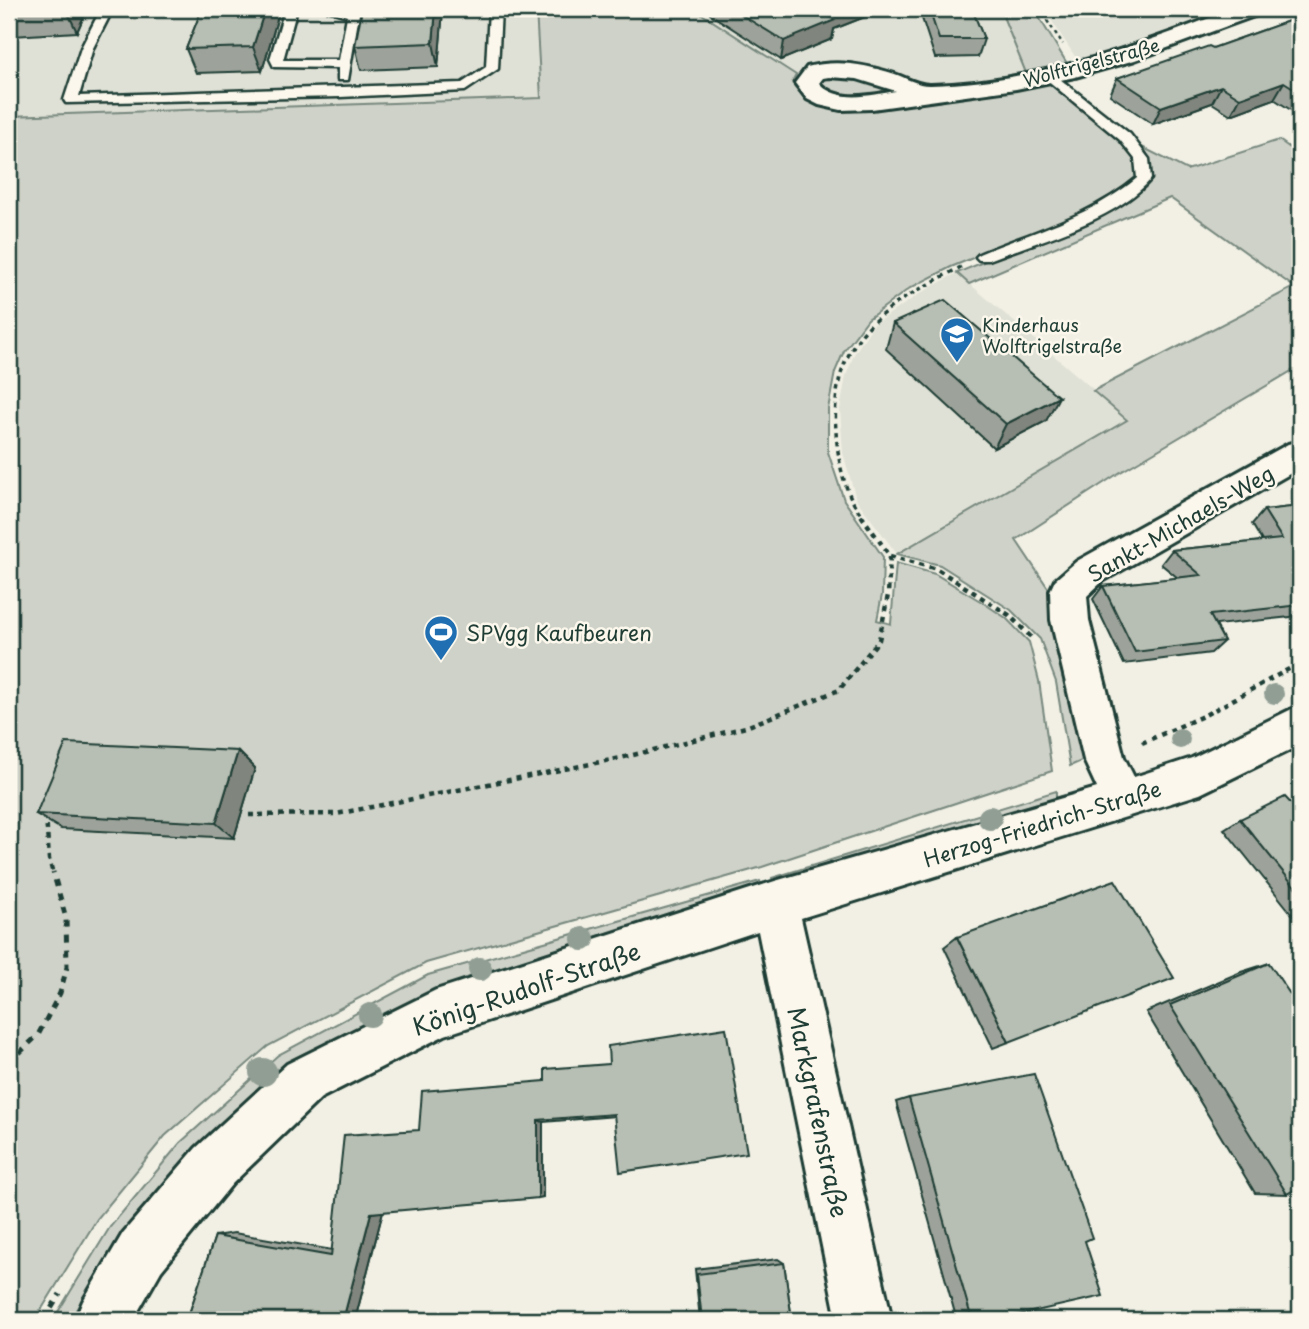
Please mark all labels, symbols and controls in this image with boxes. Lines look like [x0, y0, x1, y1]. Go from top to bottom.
street label: Wolftrigelstraße [1020, 31, 1162, 93]
place label: Kinderhaus Wolftrigelstraße [982, 311, 1122, 359]
school or university icon: Kinderhaus Wolftrigelstraße [938, 315, 976, 364]
street label: Sankt-Michaels-Weg [1081, 457, 1279, 589]
sports icon: SPVgg Kaufbeuren [422, 613, 460, 662]
place label: SPVgg Kaufbeuren [466, 616, 652, 648]
street label: Herzog-Friedrich-Straße [919, 772, 1165, 874]
street label: König-Rudolf-Straße [407, 932, 645, 1044]
street label: Markgrafenstraße [779, 1003, 859, 1221]

